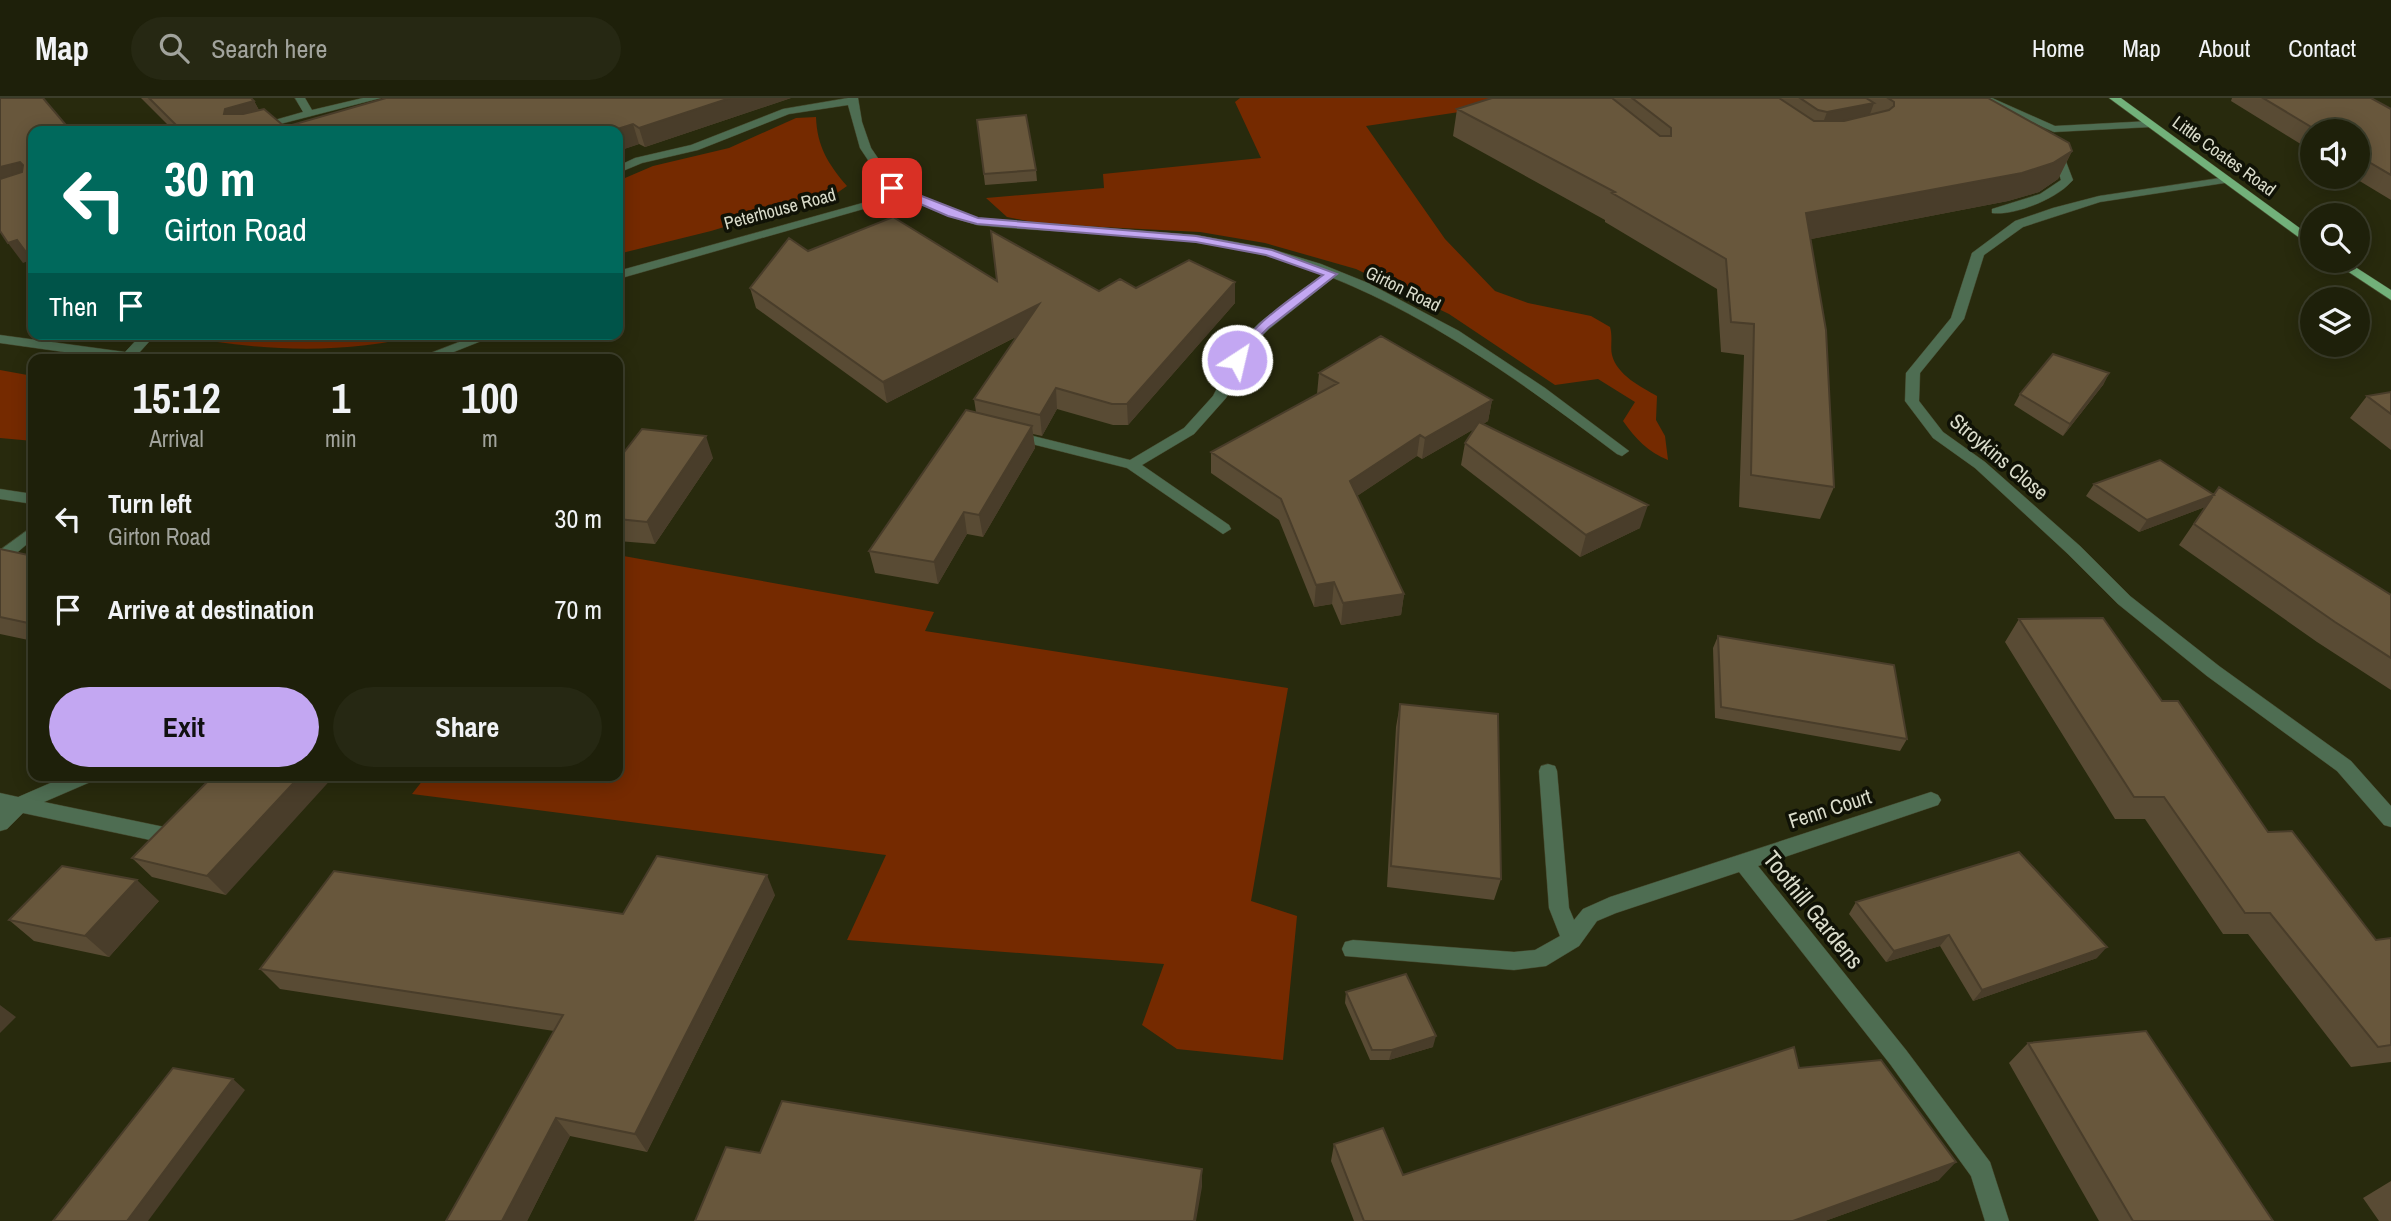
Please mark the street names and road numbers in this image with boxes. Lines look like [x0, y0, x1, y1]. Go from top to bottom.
street label: Little Coates Road [2167, 110, 2281, 202]
street label: Peterhouse Road [721, 182, 839, 235]
street label: Girton Road [1362, 260, 1445, 317]
street label: Stroykins Close [1944, 407, 2055, 506]
street label: Fenn Court [1785, 781, 1875, 835]
street label: Toothill Gardens [1756, 844, 1871, 975]

